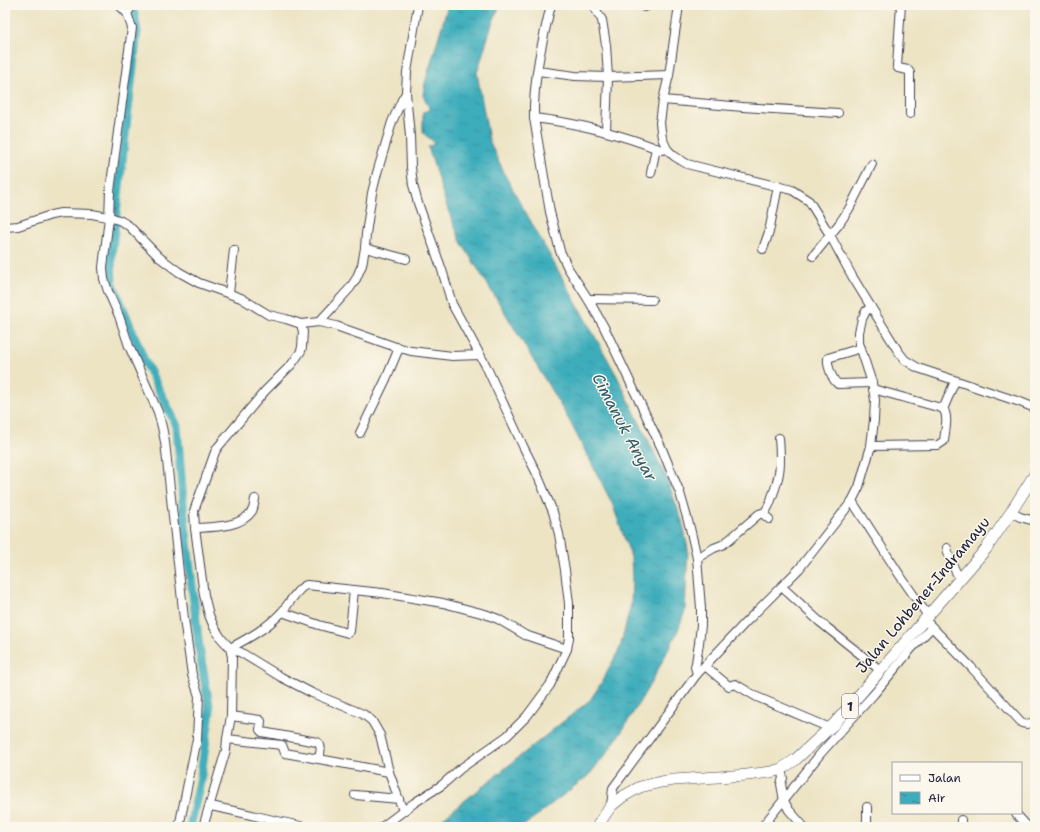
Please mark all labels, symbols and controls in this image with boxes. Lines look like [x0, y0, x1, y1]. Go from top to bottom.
water label: Cimanuk Anyar [587, 370, 662, 485]
street label: Jalan Lohbener-Indramayu [852, 513, 994, 677]
road number: 1 [842, 694, 858, 718]
legend [892, 762, 1022, 814]
text: Jalan [928, 770, 961, 786]
text: Air [928, 790, 946, 806]

